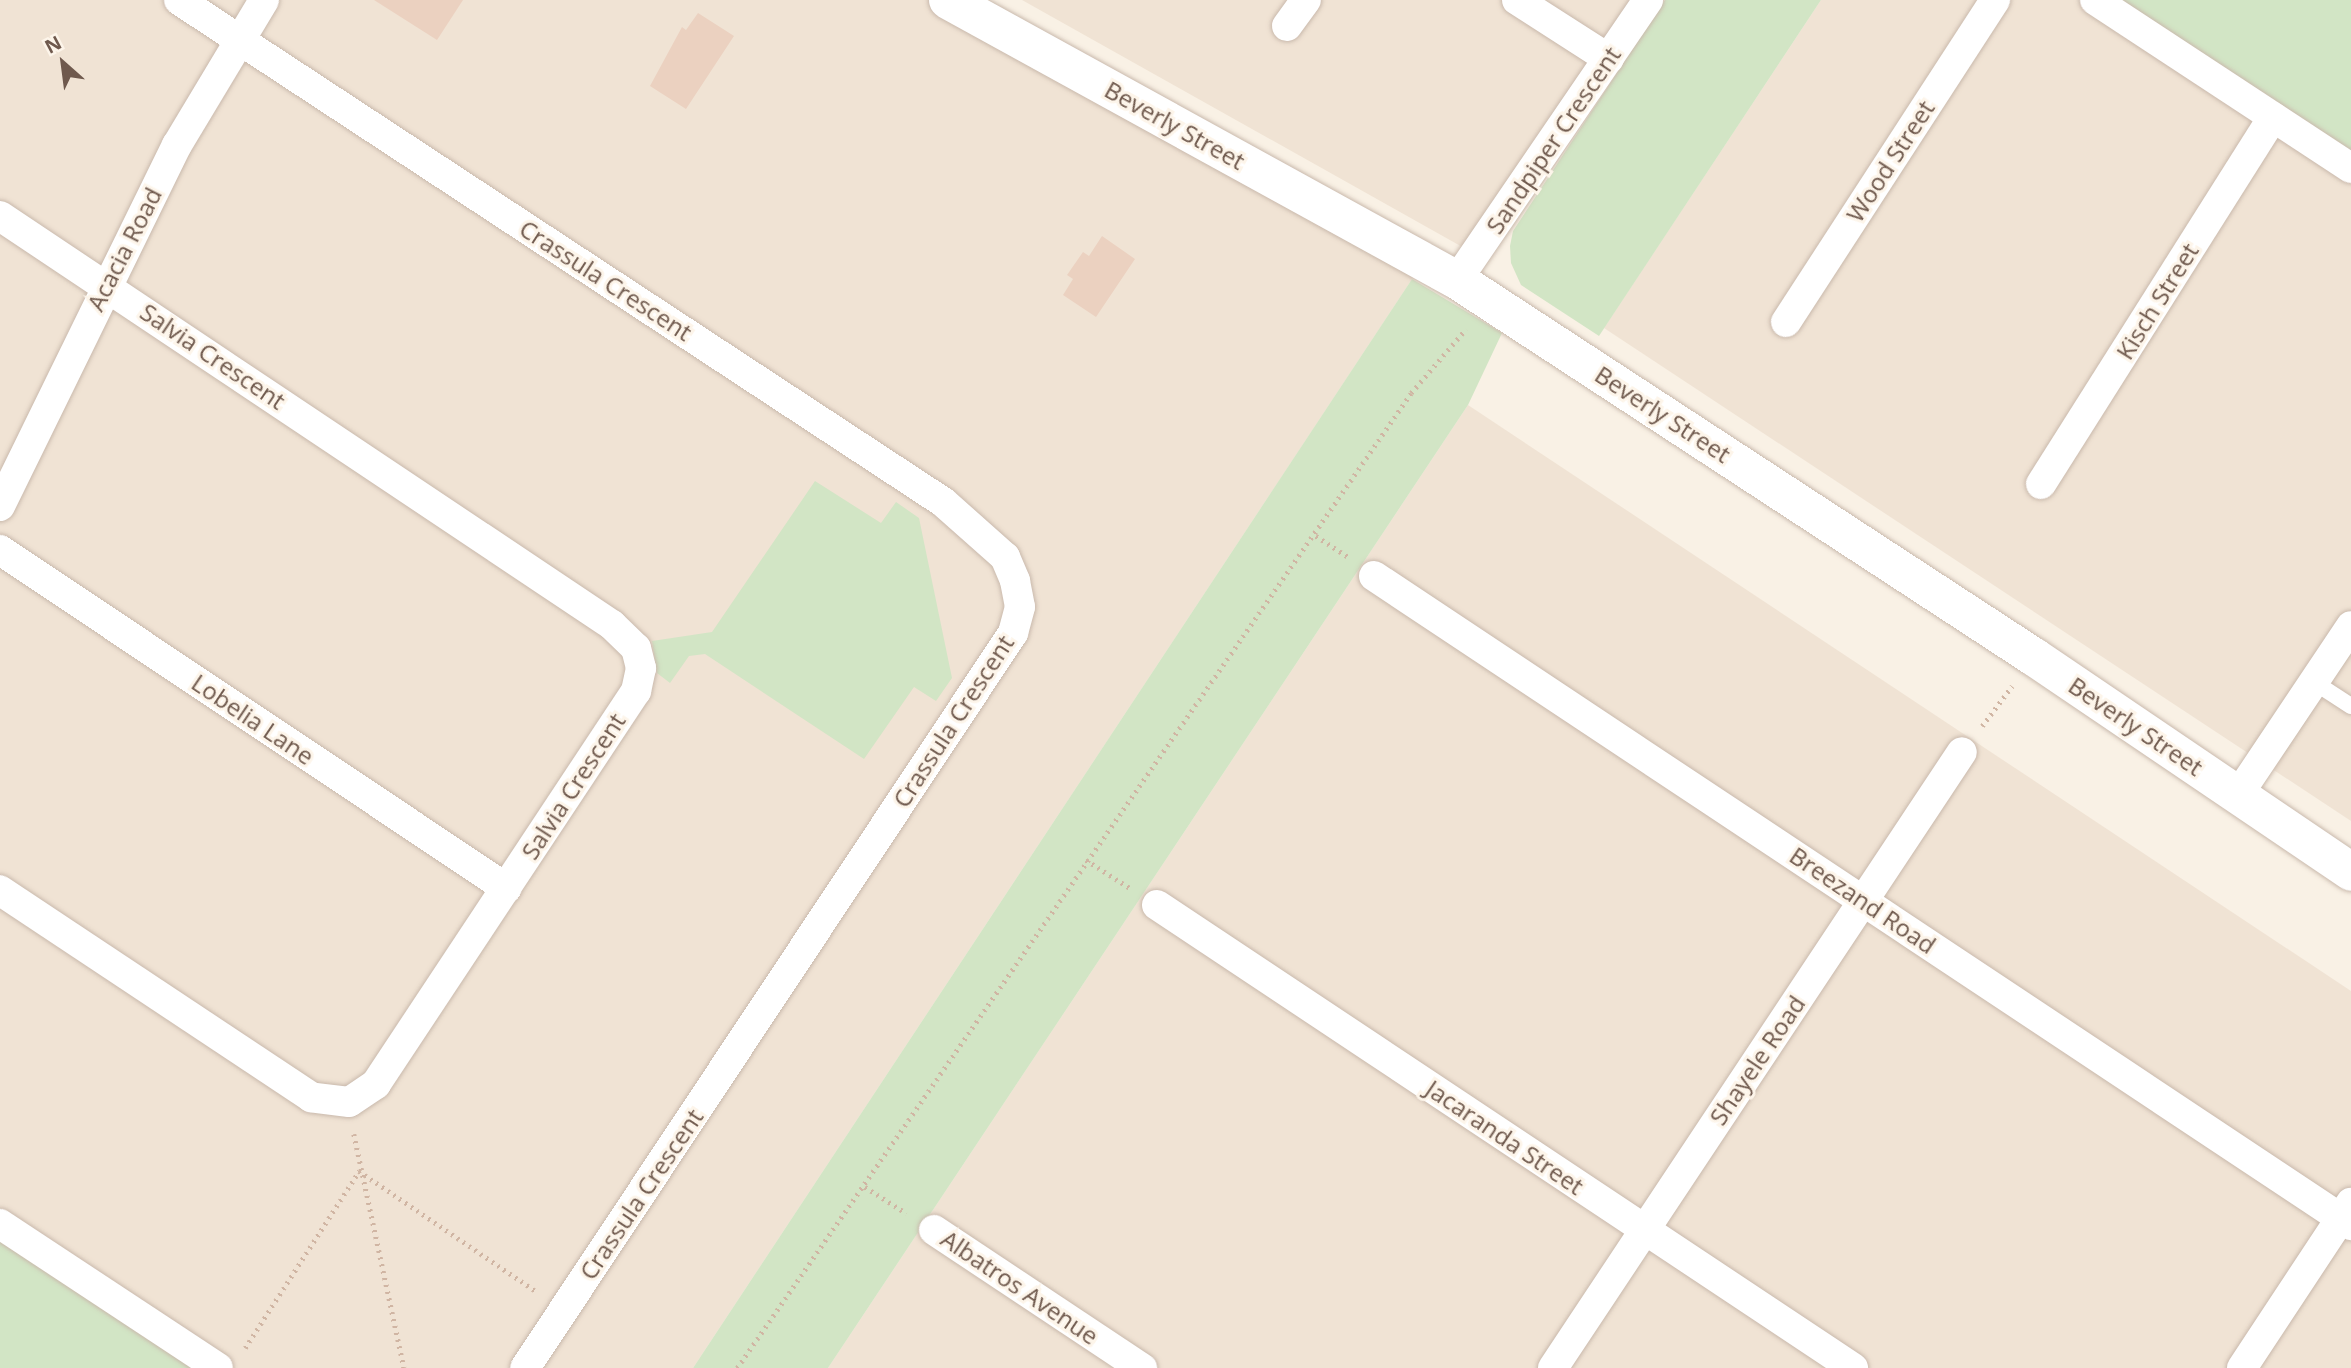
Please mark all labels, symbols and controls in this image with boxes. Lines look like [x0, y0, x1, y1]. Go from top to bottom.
north arrow [28, 28, 98, 98]
text: N [40, 29, 66, 60]
street label: Sandpiper Crescent [1480, 41, 1626, 239]
street label: Beverly Street [1100, 75, 1250, 175]
street label: Wood Street [1840, 95, 1940, 227]
street label: Acacia Road [81, 183, 167, 315]
street label: Crassula Crescent [514, 214, 698, 346]
street label: Kisch Street [2110, 238, 2204, 364]
street label: Salvia Crescent [135, 297, 291, 415]
street label: Beverly Street [1590, 360, 1736, 468]
street label: Crassula Crescent [887, 629, 1019, 813]
street label: Lobelia Lane [187, 668, 319, 770]
street label: Beverly Street [2063, 671, 2209, 781]
street label: Salvia Crescent [515, 708, 631, 864]
street label: Breezand Road [1785, 841, 1941, 959]
street label: Shayele Road [1703, 990, 1811, 1130]
street label: Jacaranda Street [1421, 1074, 1589, 1200]
street label: Crassula Crescent [573, 1103, 709, 1285]
street label: Albatros Avenue [936, 1224, 1104, 1350]

